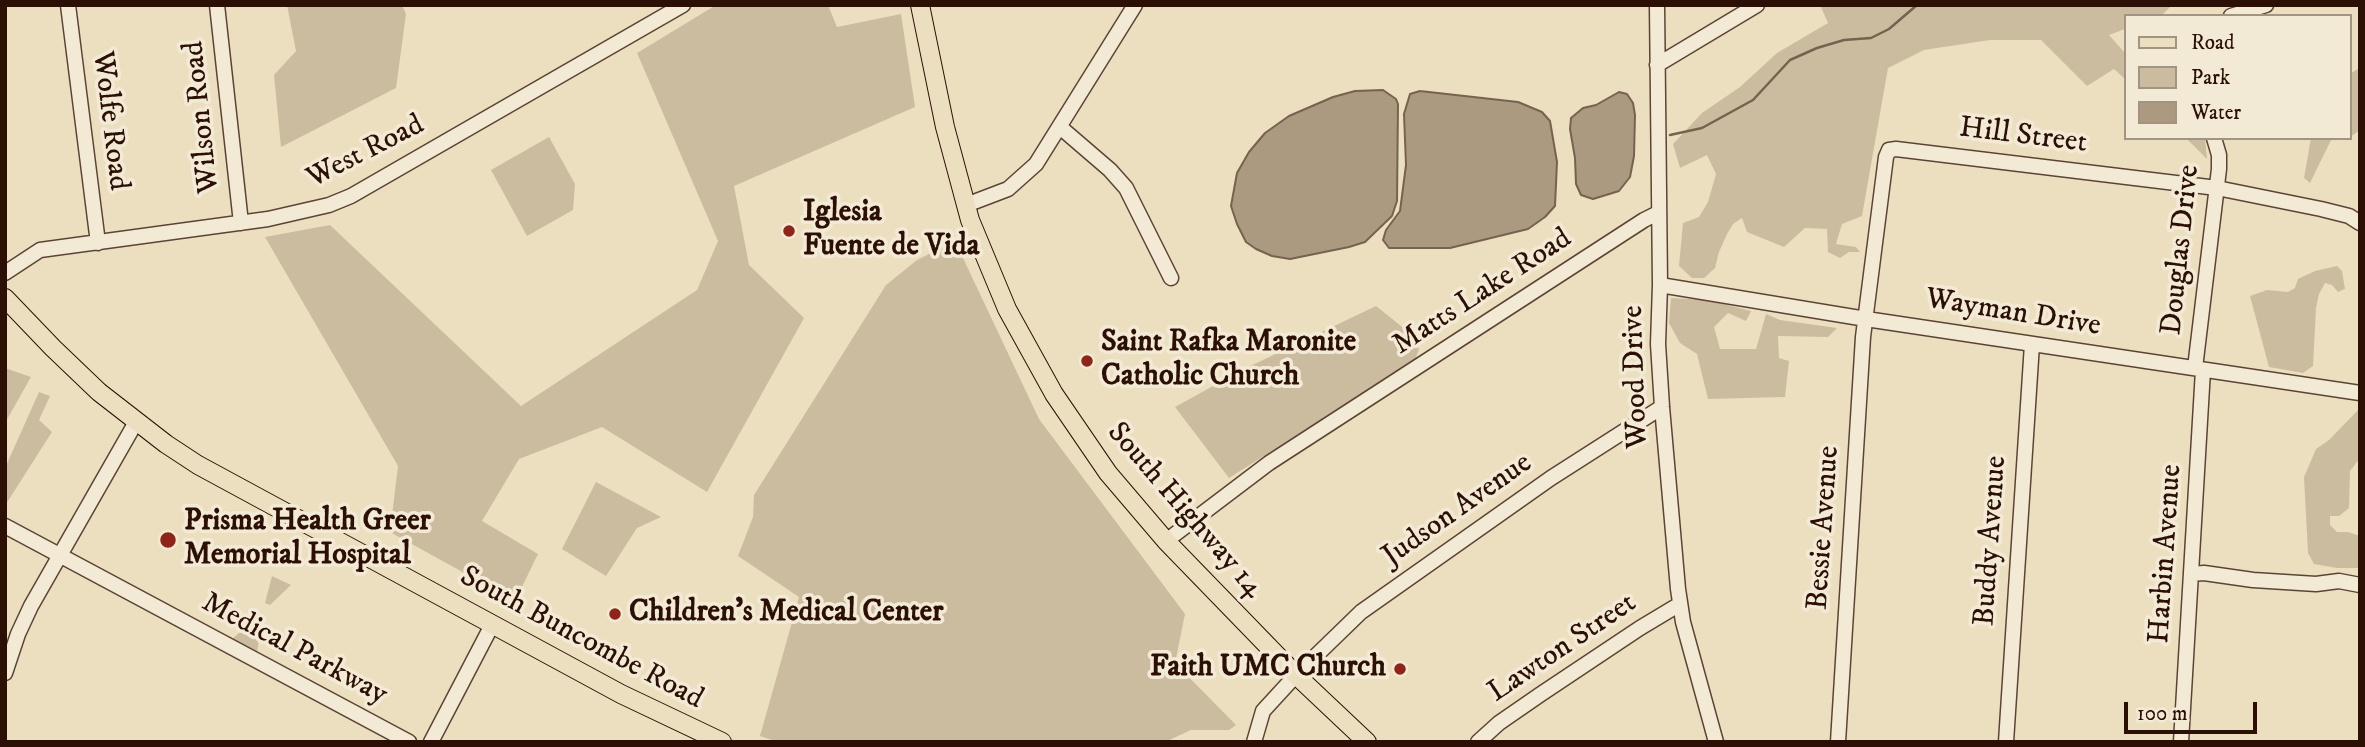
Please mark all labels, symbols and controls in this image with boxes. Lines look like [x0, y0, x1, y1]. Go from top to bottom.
legend [2124, 14, 2351, 140]
text: Road [2191, 30, 2235, 56]
street label: Wilson Road [177, 39, 229, 195]
street label: Wolfe Road [83, 49, 135, 193]
text: Park [2191, 65, 2230, 91]
text: Water [2191, 100, 2241, 126]
street label: West Road [301, 108, 431, 198]
street label: Hill Street [1957, 111, 2089, 163]
street label: Douglas Drive [2155, 163, 2209, 337]
place label: Iglesia Fuente de Vida [803, 196, 979, 266]
street label: Matts Lake Road [1387, 222, 1579, 364]
marker: Iglesia Fuente de Vida [781, 223, 797, 239]
street label: Wayman Drive [1923, 282, 2103, 346]
street label: Wood Drive [1617, 305, 1657, 449]
place label: Saint Rafka Maronite Catholic Church [1101, 326, 1356, 396]
marker: Saint Rafka Maronite Catholic Church [1079, 353, 1095, 369]
street label: South Highway 14 [1098, 416, 1270, 606]
street label: Bessie Avenue [1801, 445, 1849, 611]
street label: Judson Avenue [1376, 446, 1540, 576]
street label: Buddy Avenue [1968, 455, 2016, 627]
street label: Harbin Avenue [2143, 463, 2191, 645]
place label: Prisma Health Greer Memorial Hospital [184, 505, 431, 576]
marker: Prisma Health Greer Memorial Hospital [158, 530, 178, 550]
street label: South Buncombe Road [453, 560, 709, 718]
street label: Medical Parkway [195, 586, 393, 714]
street label: Lawton Street [1482, 586, 1644, 712]
place label: Children's Medical Center [629, 596, 943, 632]
marker: Children's Medical Center [607, 606, 623, 622]
place label: Faith UMC Church [1150, 651, 1386, 687]
marker: Faith UMC Church [1392, 661, 1408, 677]
scale bar [2127, 688, 2260, 732]
text: 100 m [2137, 701, 2188, 727]

